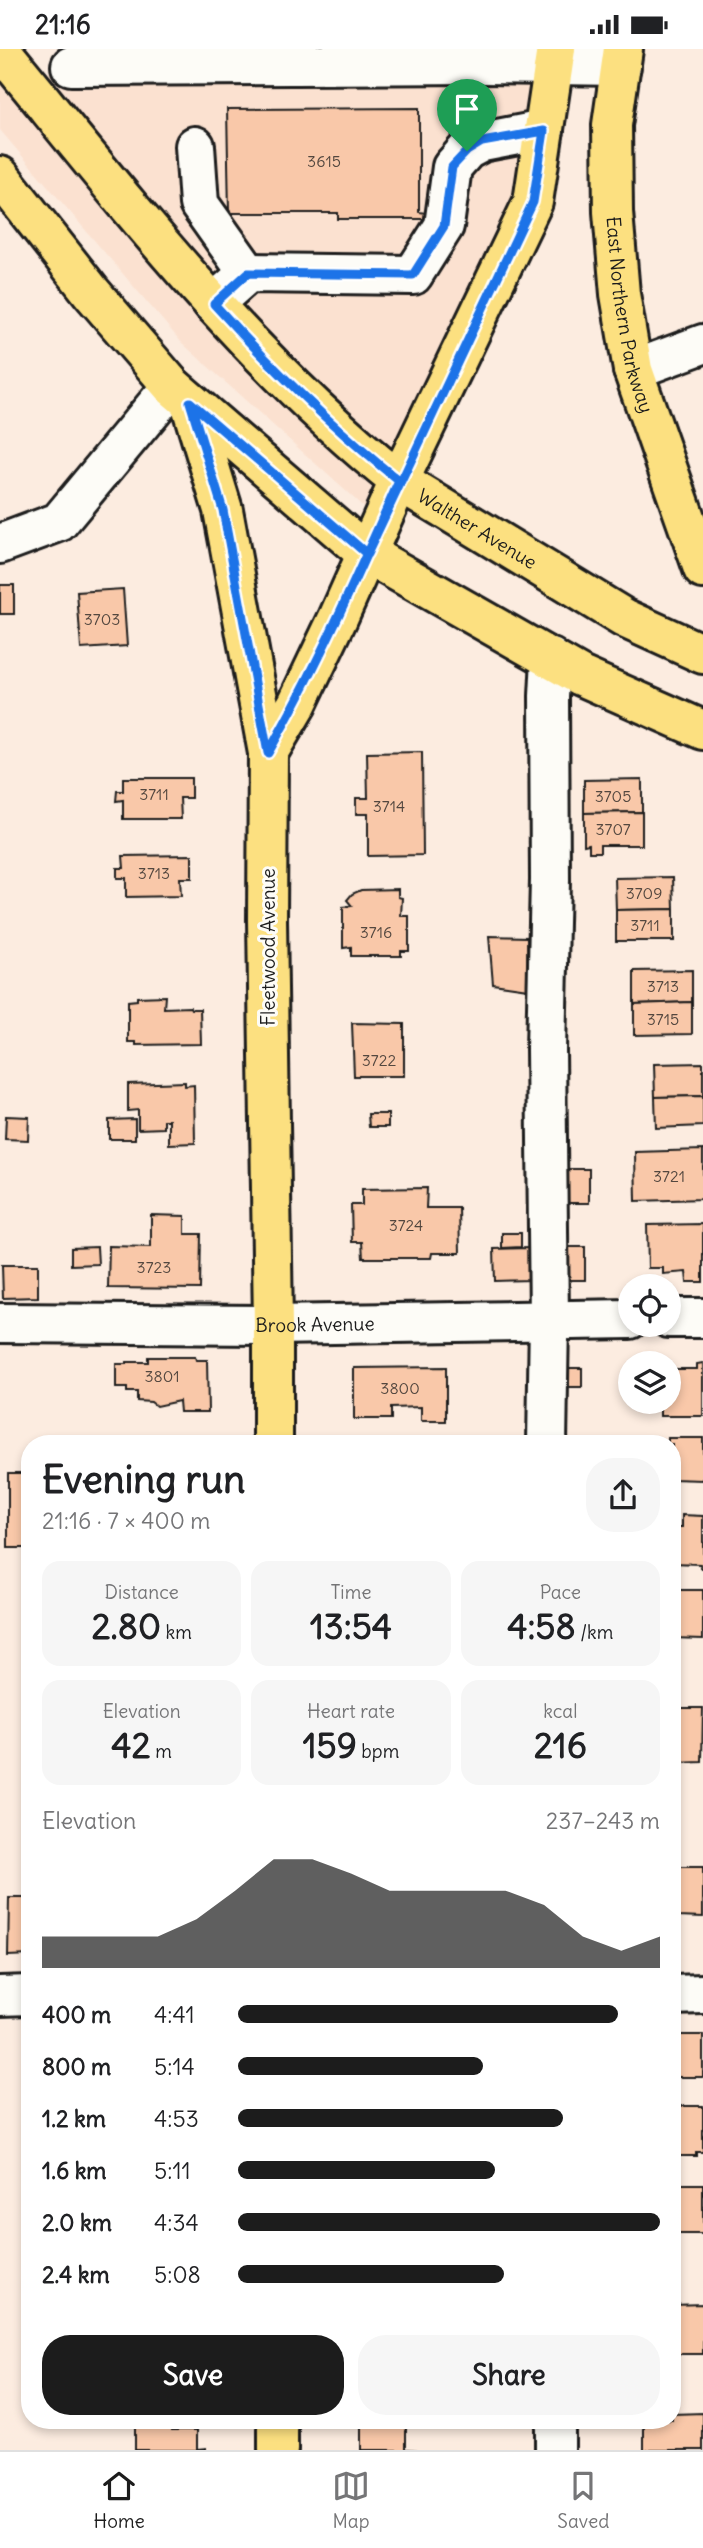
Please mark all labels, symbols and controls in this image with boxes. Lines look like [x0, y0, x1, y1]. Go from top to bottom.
text: 21:16 [35, 8, 91, 41]
pin [437, 79, 497, 151]
icon: arrive [448, 90, 486, 128]
house number: 3615 [307, 151, 341, 171]
street label: East Northern Parkway [601, 215, 659, 416]
street label: Walther Avenue [413, 483, 541, 574]
house number: 3703 [84, 609, 120, 629]
house number: 3711 [139, 784, 169, 804]
house number: 3705 [595, 786, 631, 806]
house number: 3714 [373, 796, 405, 816]
house number: 3707 [595, 819, 631, 839]
house number: 3713 [138, 863, 170, 883]
street label: Fleetwood Avenue [256, 868, 280, 1026]
house number: 3709 [626, 883, 662, 903]
house number: 3711 [630, 915, 660, 935]
house number: 3716 [360, 922, 392, 942]
house number: 3713 [647, 976, 679, 996]
house number: 3715 [647, 1009, 679, 1029]
house number: 3722 [362, 1050, 396, 1070]
house number: 3721 [653, 1166, 685, 1186]
house number: 3724 [389, 1215, 423, 1235]
house number: 3723 [137, 1257, 171, 1277]
map controls [618, 1274, 681, 1414]
button: locate [618, 1274, 681, 1337]
street label: Brook Avenue [255, 1311, 375, 1337]
button: layers [618, 1351, 681, 1414]
house number: 3801 [144, 1366, 180, 1386]
house number: 3800 [380, 1378, 420, 1398]
text: Evening run [42, 1456, 245, 1503]
button: share [586, 1458, 660, 1532]
text: 21:16 · 7 × 400 m [42, 1506, 210, 1535]
text: Distance [105, 1580, 179, 1604]
text: Time [330, 1580, 372, 1604]
text: Pace [540, 1580, 581, 1604]
text: 2.80 [91, 1604, 161, 1648]
text: 13:54 [310, 1604, 392, 1648]
text: 4:58 [507, 1604, 576, 1648]
text: km [161, 1620, 192, 1644]
text: /km [576, 1620, 613, 1644]
text: Elevation [103, 1699, 181, 1723]
text: Heart rate [307, 1699, 395, 1723]
text: kcal [543, 1699, 577, 1723]
text: 42 [111, 1723, 151, 1767]
text: 159 [303, 1723, 357, 1767]
text: 216 [534, 1723, 587, 1767]
text: m [151, 1739, 172, 1763]
text: bpm [357, 1739, 399, 1763]
text: Elevation [42, 1806, 136, 1835]
text: 237–243 m [546, 1806, 660, 1835]
text: 400 m [42, 2000, 111, 2029]
text: 4:41 [154, 2000, 195, 2029]
text: 800 m [42, 2052, 111, 2081]
text: 5:14 [154, 2052, 195, 2081]
text: 1.2 km [42, 2104, 106, 2133]
text: 4:53 [154, 2104, 199, 2133]
text: 1.6 km [42, 2156, 107, 2185]
text: 5:11 [154, 2156, 191, 2185]
text: 2.0 km [42, 2208, 112, 2237]
text: 4:34 [154, 2208, 199, 2237]
text: 2.4 km [42, 2260, 110, 2289]
text: 5:08 [154, 2260, 201, 2289]
button: Save [42, 2335, 344, 2415]
button: Share [358, 2335, 660, 2415]
tab: Home [94, 2467, 145, 2533]
tab: Map [332, 2467, 370, 2533]
tab: Saved [557, 2467, 609, 2533]

